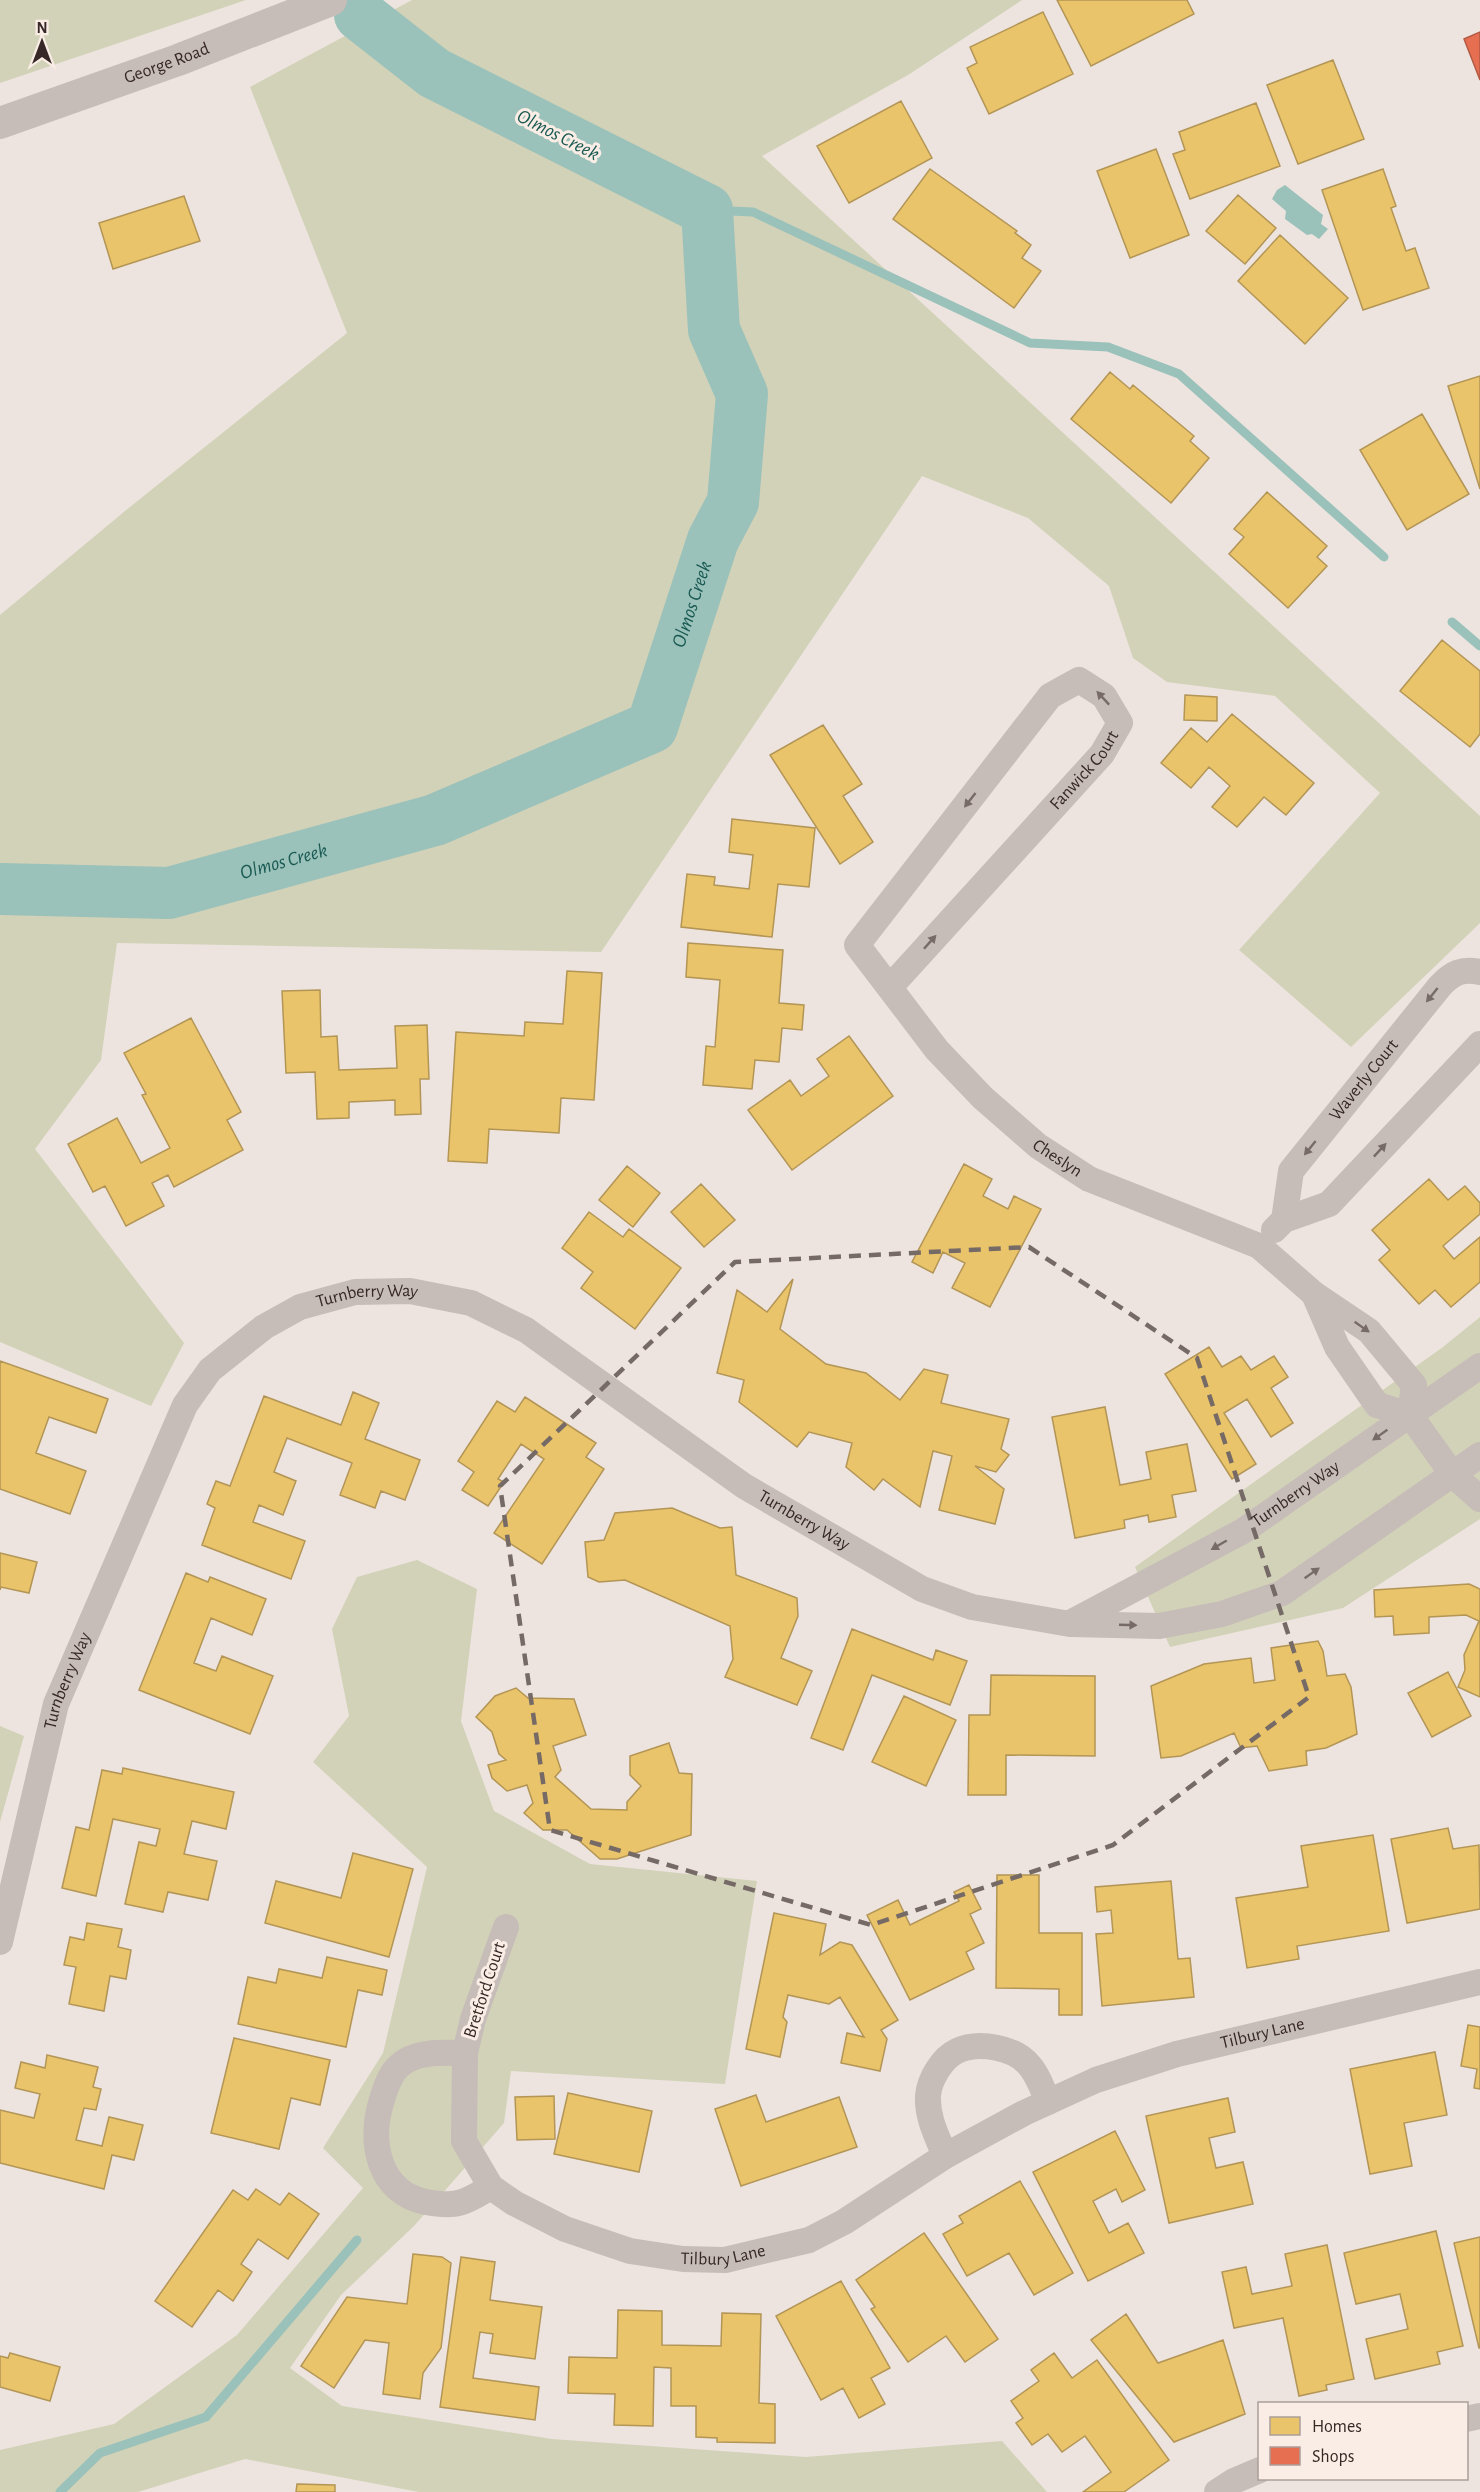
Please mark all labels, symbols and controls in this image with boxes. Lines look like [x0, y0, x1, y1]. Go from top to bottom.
north arrow [12, 12, 72, 72]
text: N [36, 20, 48, 36]
street label: George Road [122, 40, 212, 87]
water label: Olmos Creek [514, 106, 602, 164]
water label: Olmos Creek [669, 559, 715, 650]
one-way arrow [1096, 691, 1110, 706]
street label: Fanwick Court [1047, 728, 1123, 814]
one-way arrow [964, 792, 976, 807]
water label: Olmos Creek [238, 840, 330, 883]
one-way arrow [923, 935, 937, 950]
one-way arrow [1425, 987, 1438, 1003]
street label: Waverly Court [1326, 1036, 1402, 1124]
street label: Cheslyn [1029, 1136, 1085, 1181]
one-way arrow [1304, 1140, 1317, 1155]
one-way arrow [1372, 1143, 1386, 1157]
street label: Turnberry Way [314, 1282, 420, 1311]
one-way arrow [1354, 1321, 1370, 1332]
one-way arrow [1373, 1429, 1389, 1441]
street label: Turnberry Way [1249, 1457, 1343, 1531]
street label: Turnberry Way [755, 1487, 853, 1554]
one-way arrow [1210, 1540, 1227, 1550]
one-way arrow [1304, 1567, 1320, 1579]
one-way arrow [1119, 1620, 1138, 1630]
street label: Turnberry Way [41, 1630, 95, 1731]
street label: Bretford Court [461, 1940, 509, 2040]
street label: Tilbury Lane [1219, 2015, 1306, 2052]
street label: Tilbury Lane [680, 2242, 767, 2270]
legend [1258, 2402, 1468, 2480]
text: Homes [1312, 2418, 1362, 2436]
text: Shops [1312, 2448, 1354, 2466]

